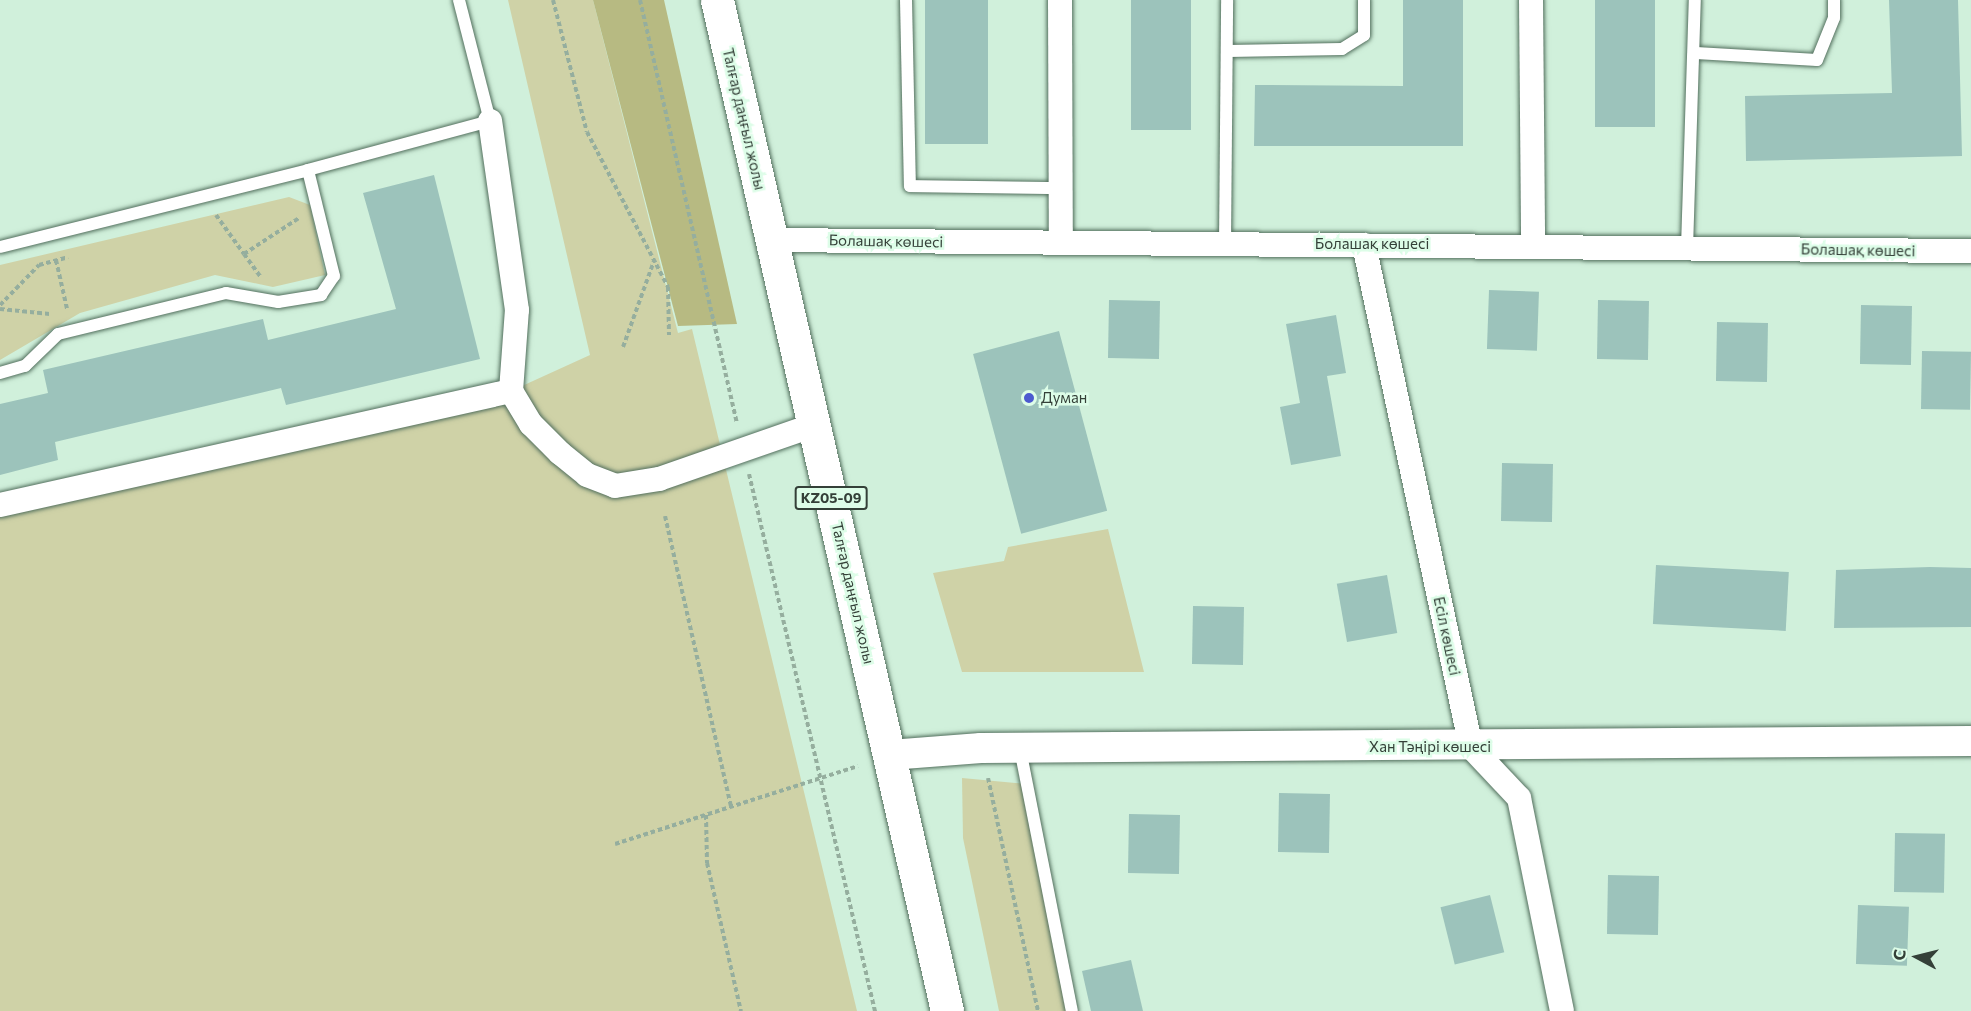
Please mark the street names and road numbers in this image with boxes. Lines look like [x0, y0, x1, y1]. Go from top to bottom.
street label: Талғар даңғыл жолы [719, 46, 769, 192]
street label: Болашақ көшесі [829, 231, 943, 251]
street label: Болашақ көшесі [1315, 235, 1429, 253]
street label: Болашақ көшесі [1801, 240, 1915, 260]
road number: KZ05-09 [794, 487, 868, 509]
street label: Талғар даңғыл жолы [828, 520, 878, 666]
street label: Есіл көшесі [1430, 595, 1464, 677]
street label: Хан Тәңірі көшесі [1369, 738, 1491, 756]

